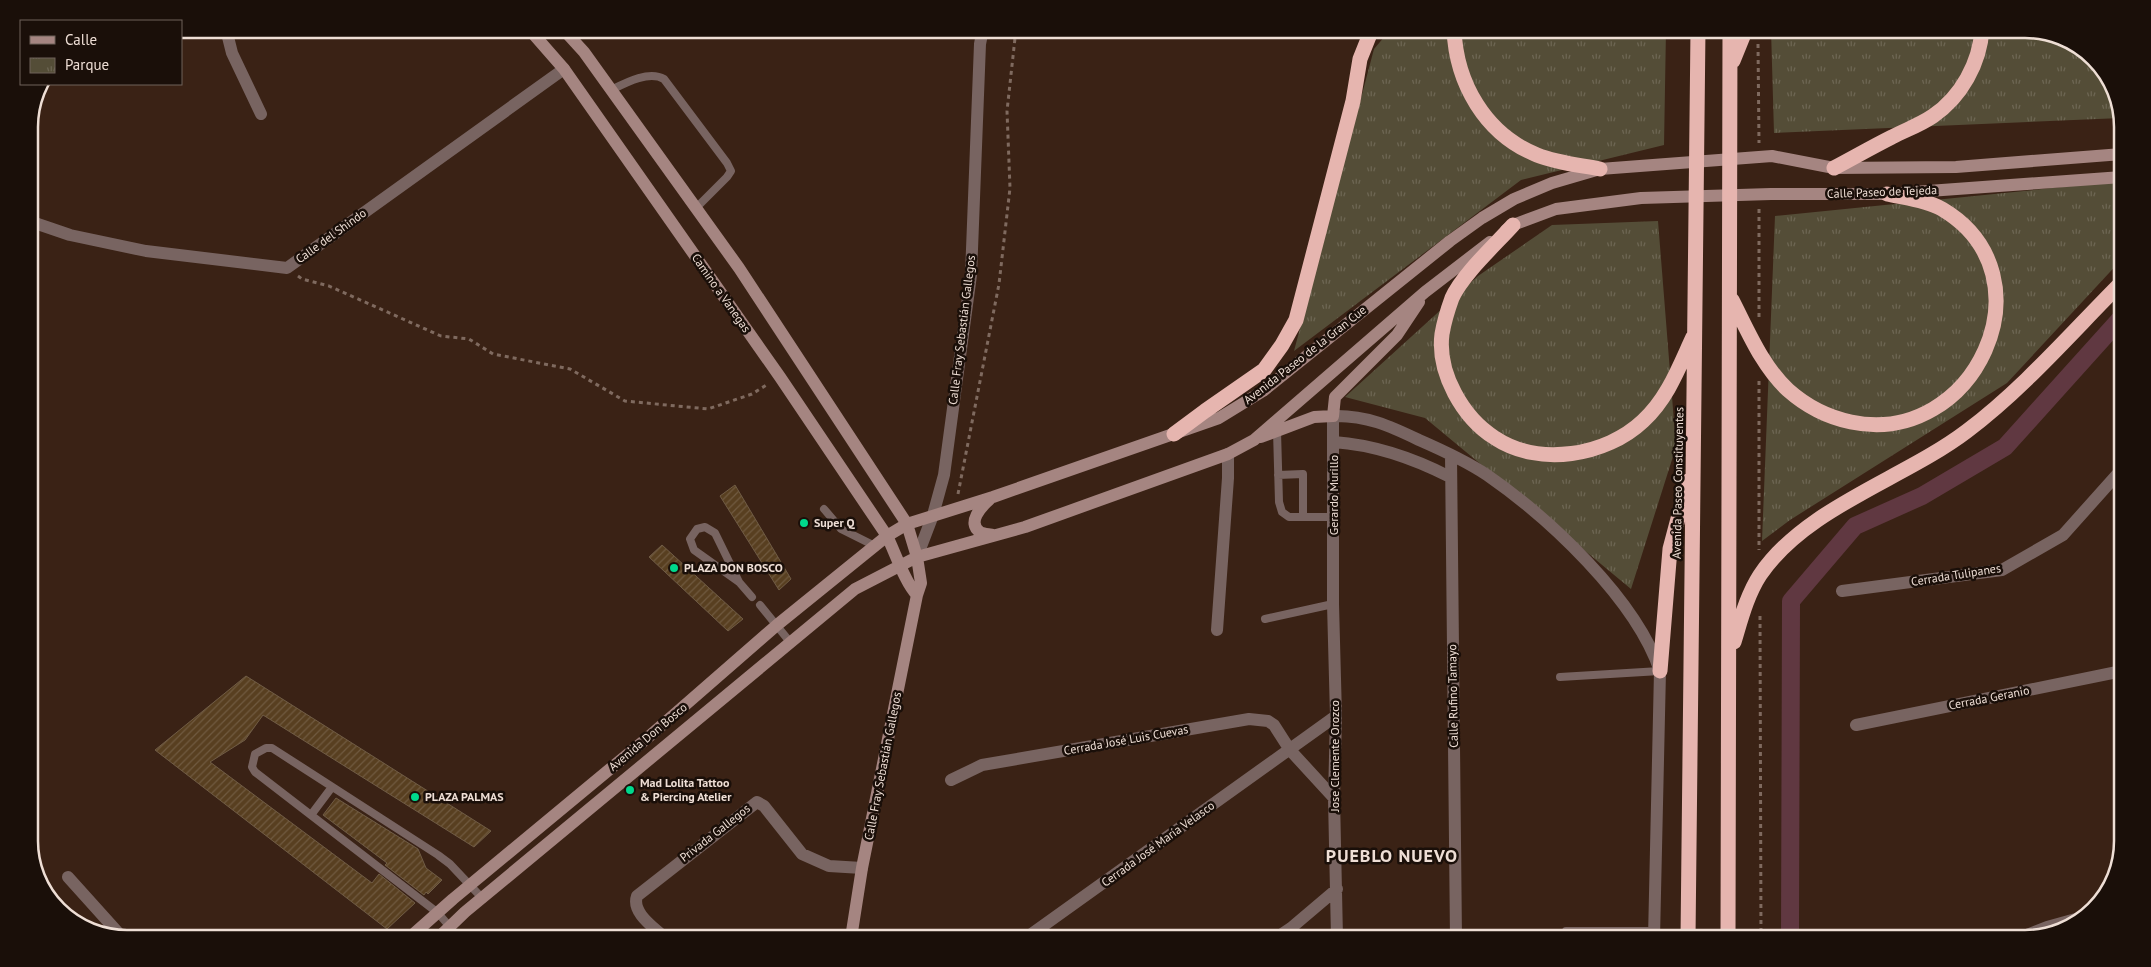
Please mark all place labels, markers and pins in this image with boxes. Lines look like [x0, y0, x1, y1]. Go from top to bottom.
place label: Super Q [814, 515, 855, 530]
marker: Super Q [798, 517, 810, 529]
place label: PLAZA DON BOSCO [684, 560, 783, 575]
marker: PLAZA DON BOSCO [668, 562, 680, 574]
place label: Mad Lolita Tattoo & Piercing Atelier [640, 775, 732, 804]
marker: Mad Lolita Tattoo & Piercing Atelier [624, 784, 636, 796]
place label: PLAZA PALMAS [425, 789, 504, 804]
marker: PLAZA PALMAS [409, 791, 421, 803]

